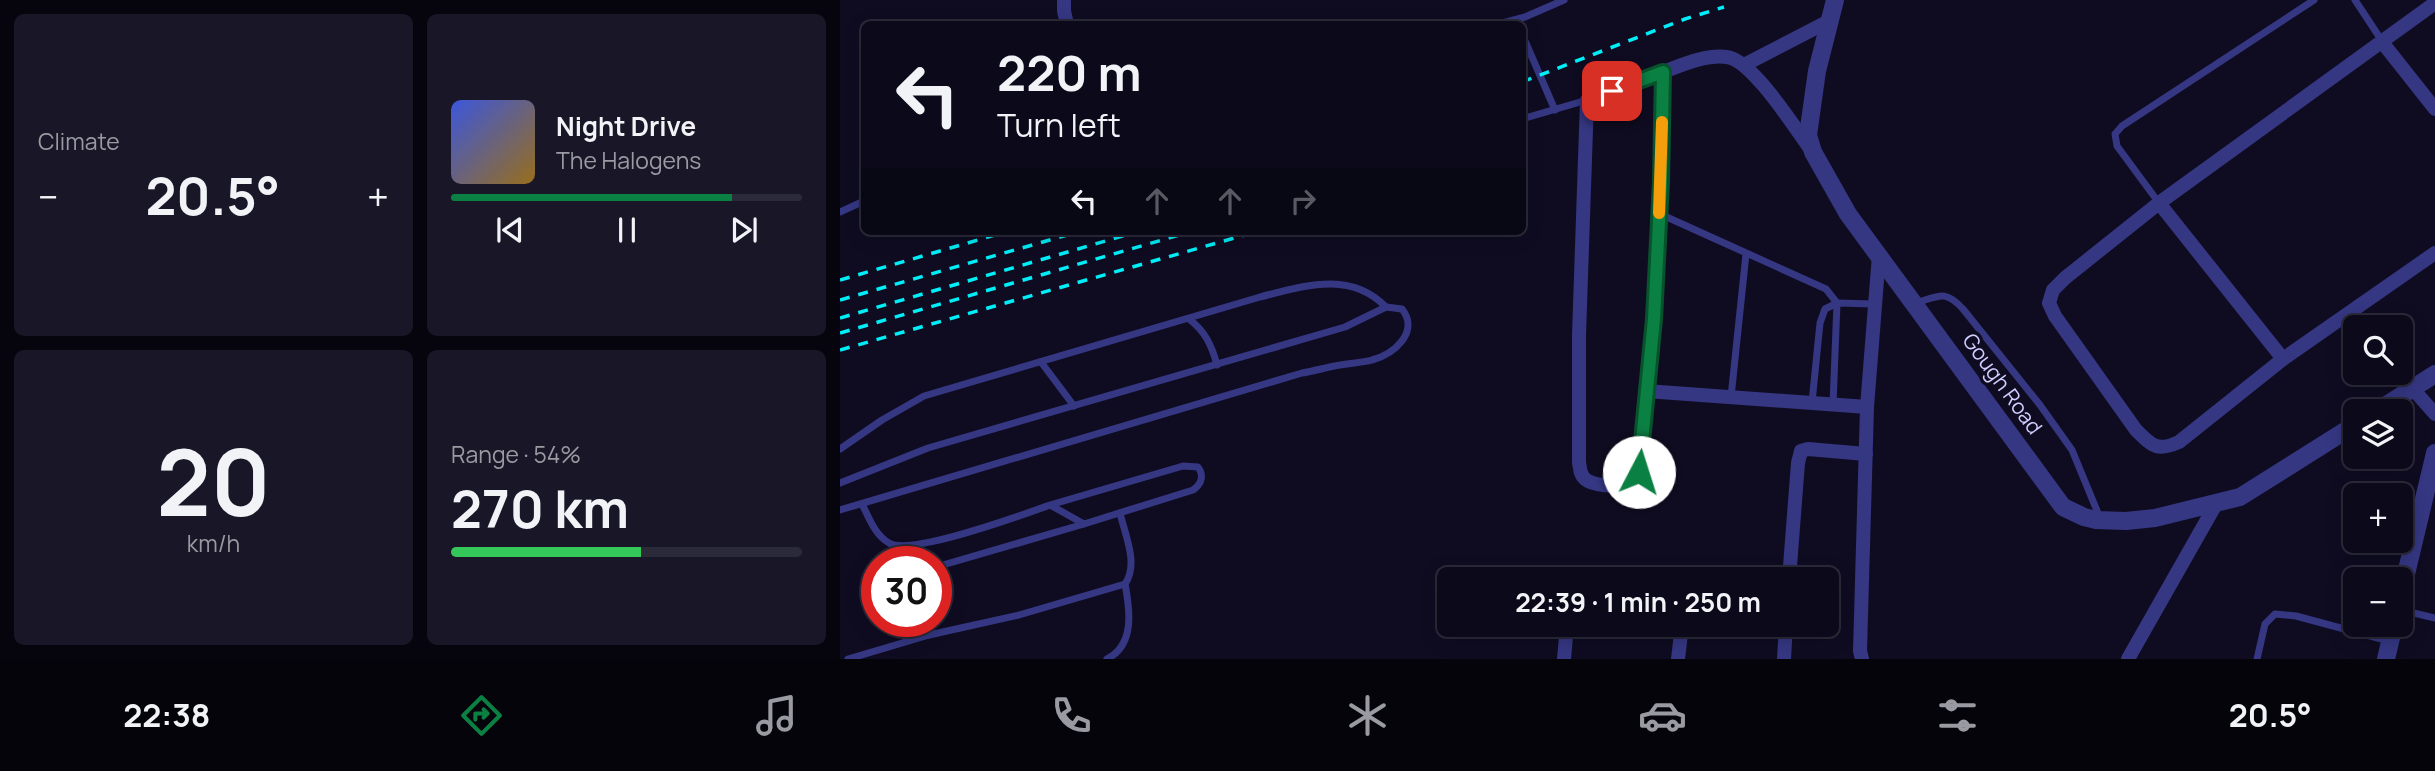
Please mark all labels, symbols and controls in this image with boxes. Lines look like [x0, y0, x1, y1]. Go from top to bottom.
text: 220 m [997, 39, 1141, 106]
icon: left [882, 49, 973, 140]
pin [1582, 61, 1642, 121]
icon: arrive [1593, 72, 1631, 110]
text: Turn left [997, 103, 1121, 147]
text: Night Drive [556, 108, 696, 144]
text: Climate [38, 125, 120, 157]
text: The Halogens [556, 144, 701, 176]
text: 20.5° [145, 160, 280, 231]
text: − [38, 170, 59, 222]
text: + [367, 170, 389, 222]
icon: left [1065, 182, 1103, 220]
icon: ahead [1138, 182, 1176, 220]
icon: ahead [1211, 182, 1249, 220]
icon: right [1284, 182, 1322, 220]
icon: previous [491, 211, 529, 249]
icon: pause [608, 211, 646, 249]
icon: next [725, 211, 763, 249]
map controls [2343, 315, 2413, 637]
button: search [2343, 315, 2413, 385]
street label: Gough Road [1957, 327, 2049, 440]
button: layers [2343, 399, 2413, 469]
text: 20 [156, 419, 271, 543]
position arrow [1602, 435, 1676, 509]
text: Range · 54% [451, 438, 581, 470]
text: 270 km [451, 473, 629, 544]
button: + [2343, 483, 2413, 553]
text: km/h [187, 527, 240, 559]
speed limit sign: 30 [861, 546, 952, 637]
button: − [2343, 567, 2413, 637]
text: 22:39 · 1 min · 250 m [1515, 584, 1761, 620]
icon: directions [457, 691, 506, 740]
icon: music [752, 691, 801, 740]
icon: phone [1047, 691, 1096, 740]
icon: climate [1343, 691, 1392, 740]
icon: car [1638, 691, 1687, 740]
icon: filters [1933, 691, 1982, 740]
text: 22:38 [123, 693, 210, 737]
text: 20.5° [2229, 693, 2312, 737]

